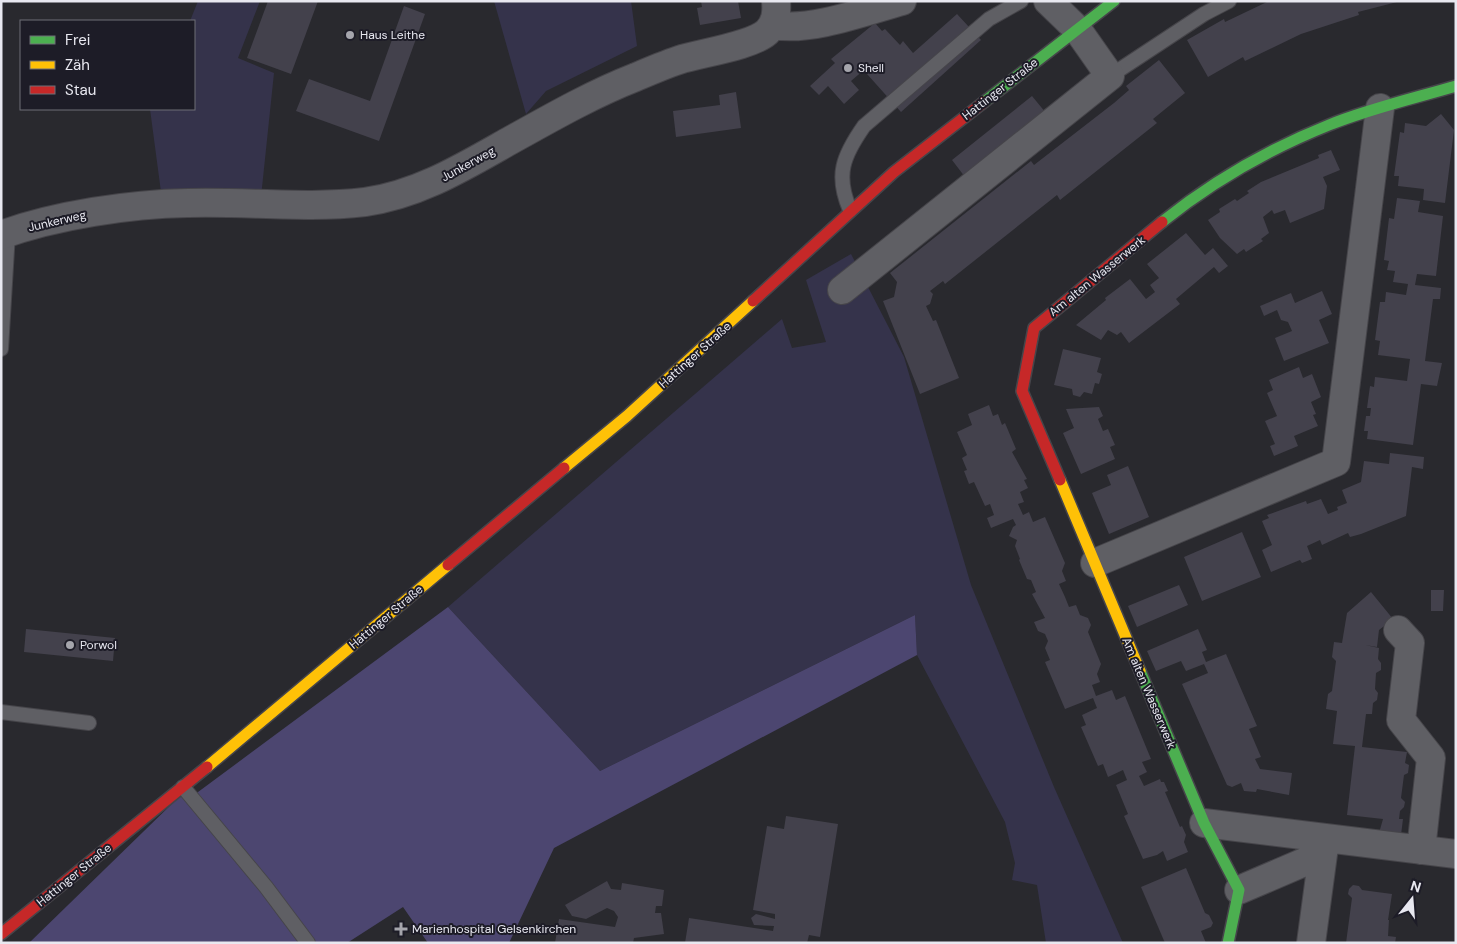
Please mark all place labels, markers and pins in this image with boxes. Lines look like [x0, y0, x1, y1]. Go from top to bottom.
place label: Haus Leithe [360, 27, 425, 43]
marker: Haus Leithe [344, 29, 356, 41]
place label: Shell [858, 60, 884, 76]
marker: Shell [842, 62, 854, 74]
place label: Porwol [80, 637, 117, 653]
marker: Porwol [64, 639, 76, 651]
place label: Marienhospital Gelsenkirchen [412, 921, 576, 937]
marker: Marienhospital Gelsenkirchen [394, 922, 408, 936]

